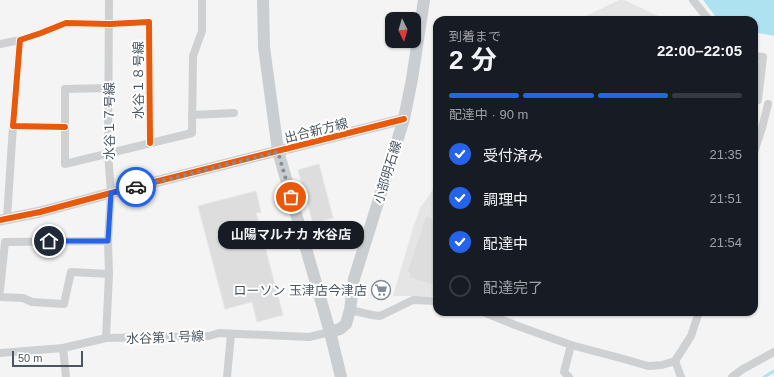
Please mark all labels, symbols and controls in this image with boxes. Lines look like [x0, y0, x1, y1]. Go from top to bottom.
north arrow [385, 12, 421, 48]
map controls [385, 12, 421, 48]
text: 到着まで [449, 29, 501, 44]
street label: 水谷１８号線 [131, 41, 146, 119]
text: 22:00–22:05 [657, 42, 742, 59]
text: 2 分 [449, 45, 497, 75]
street label: 水谷１７号線 [102, 82, 117, 160]
text: 配達中 · 90 m [449, 107, 528, 122]
street label: 出合新方線 [283, 115, 349, 146]
street label: 小部明石線 [371, 139, 404, 205]
icon: check [449, 143, 471, 165]
text: 受付済み [483, 147, 543, 164]
text: 21:35 [709, 147, 742, 162]
courier [116, 167, 156, 207]
icon: car [125, 176, 147, 198]
pin [274, 180, 308, 214]
icon: bag [280, 186, 302, 208]
icon: check [449, 187, 471, 209]
text: 調理中 [483, 191, 528, 208]
text: 21:51 [709, 191, 742, 206]
callout: 山陽マルナカ 水谷店 [218, 221, 364, 249]
pin [32, 224, 66, 258]
text: 山陽マルナカ 水谷店 [231, 227, 351, 242]
icon: home [38, 230, 60, 252]
icon: check [449, 231, 471, 253]
text: 配達中 [483, 235, 528, 252]
text: 21:54 [709, 235, 742, 250]
supermarket icon: ローソン 玉津店今津店 [370, 279, 392, 301]
text: 配達完了 [483, 279, 543, 296]
place label: ローソン 玉津店今津店 [233, 283, 367, 298]
street label: 水谷第１号線 [126, 329, 204, 346]
scale bar [12, 349, 83, 368]
text: 50 m [18, 352, 42, 364]

